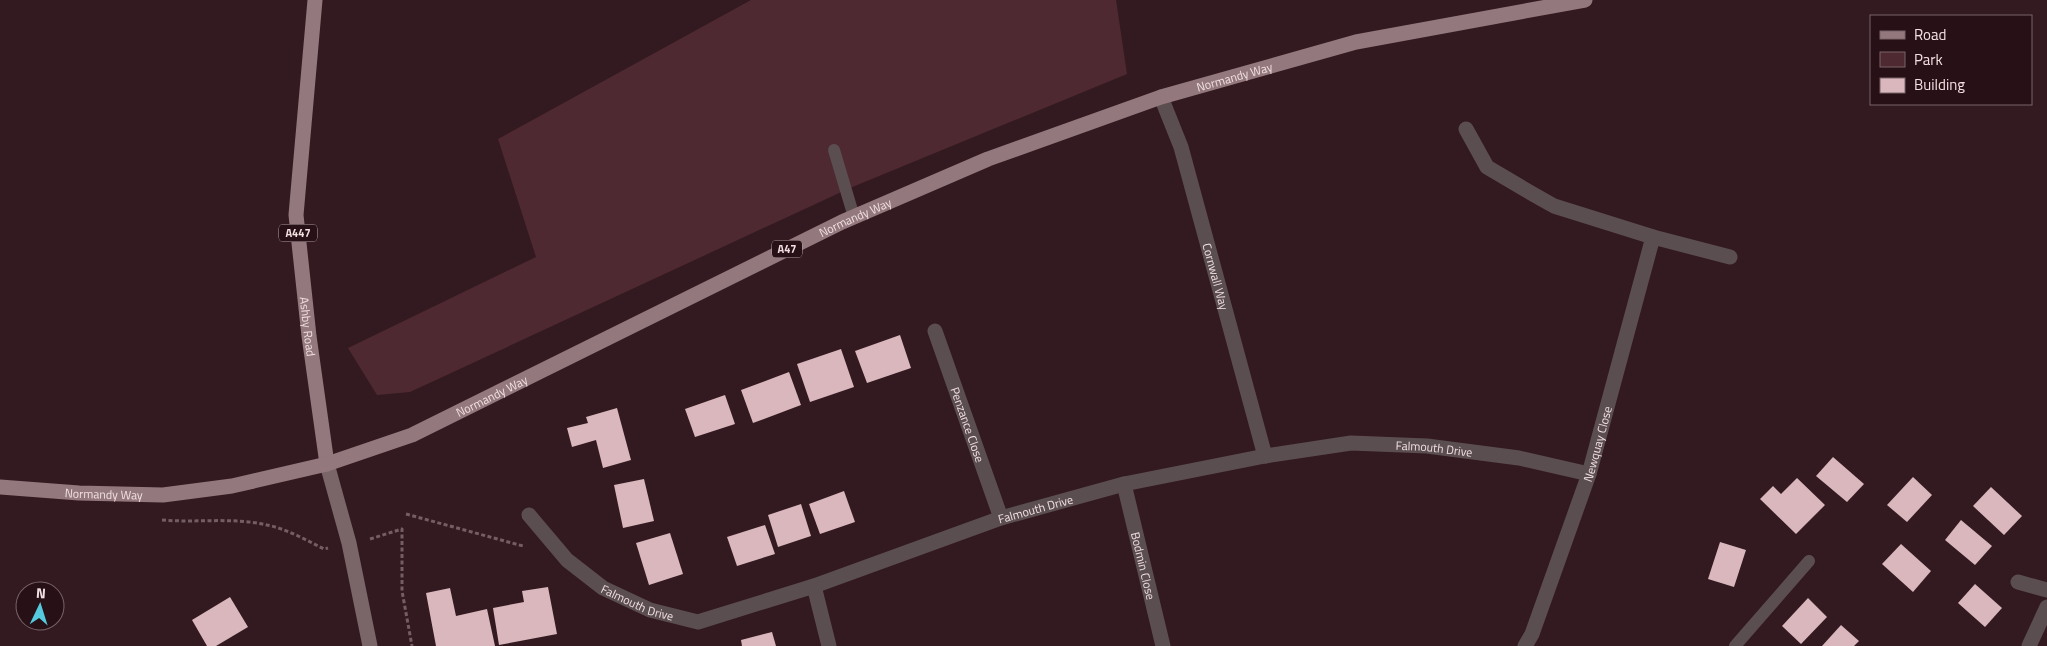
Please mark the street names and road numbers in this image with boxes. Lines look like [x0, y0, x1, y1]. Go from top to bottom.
street label: Normandy Way [1194, 57, 1275, 96]
street label: Normandy Way [815, 192, 895, 242]
road number: A447 [279, 224, 317, 242]
road number: A47 [772, 240, 802, 258]
street label: Cornwall Way [1198, 241, 1234, 312]
street label: Ashby Road [295, 296, 321, 358]
street label: Normandy Way [452, 370, 531, 421]
street label: Penzance Close [946, 384, 990, 465]
street label: Newquay Close [1578, 404, 1616, 484]
street label: Falmouth Drive [1395, 435, 1474, 461]
street label: Normandy Way [64, 482, 143, 504]
street label: Falmouth Drive [996, 489, 1075, 528]
street label: Bodmin Close [1126, 530, 1161, 602]
street label: Falmouth Drive [598, 579, 676, 625]

